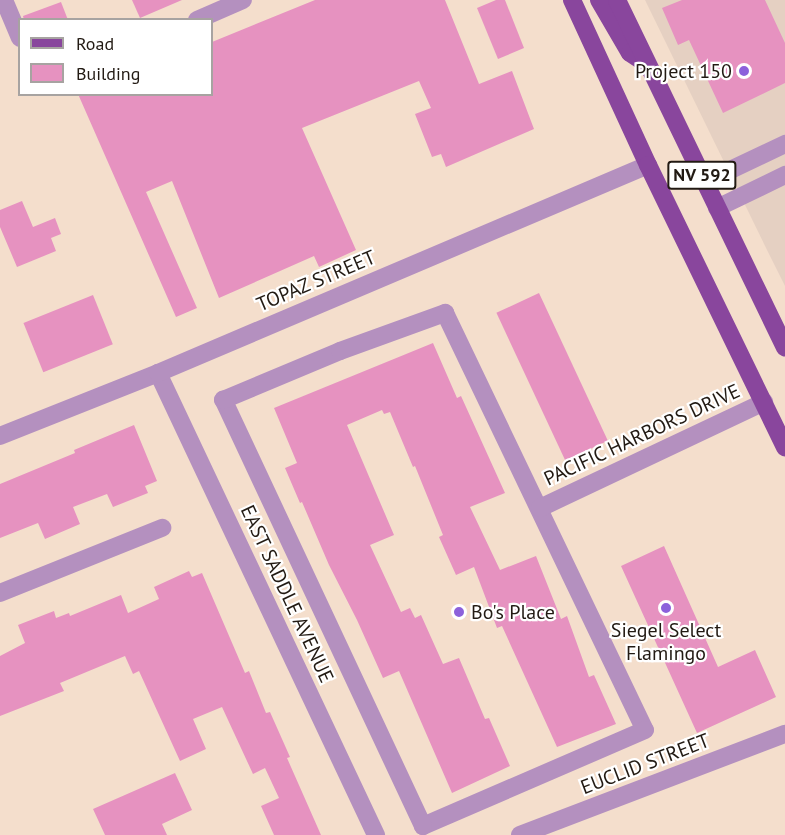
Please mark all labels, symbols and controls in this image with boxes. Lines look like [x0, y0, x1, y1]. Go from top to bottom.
legend [18, 18, 213, 96]
text: Road [76, 32, 114, 55]
place label: Project 150 [635, 59, 732, 83]
text: Building [76, 62, 140, 85]
marker: Project 150 [737, 64, 751, 78]
road number: NV 592 [666, 160, 738, 190]
street label: TOPAZ STREET [253, 245, 379, 317]
street label: PACIFIC HARBORS DRIVE [540, 379, 744, 491]
street label: EAST SADDLE AVENUE [235, 501, 339, 687]
place label: Bo's Place [471, 600, 555, 624]
marker: Siegel Select Flamingo [659, 601, 673, 615]
marker: Bo's Place [452, 605, 466, 619]
place label: Siegel Select Flamingo [611, 618, 721, 665]
street label: EUCLID STREET [577, 728, 713, 800]

